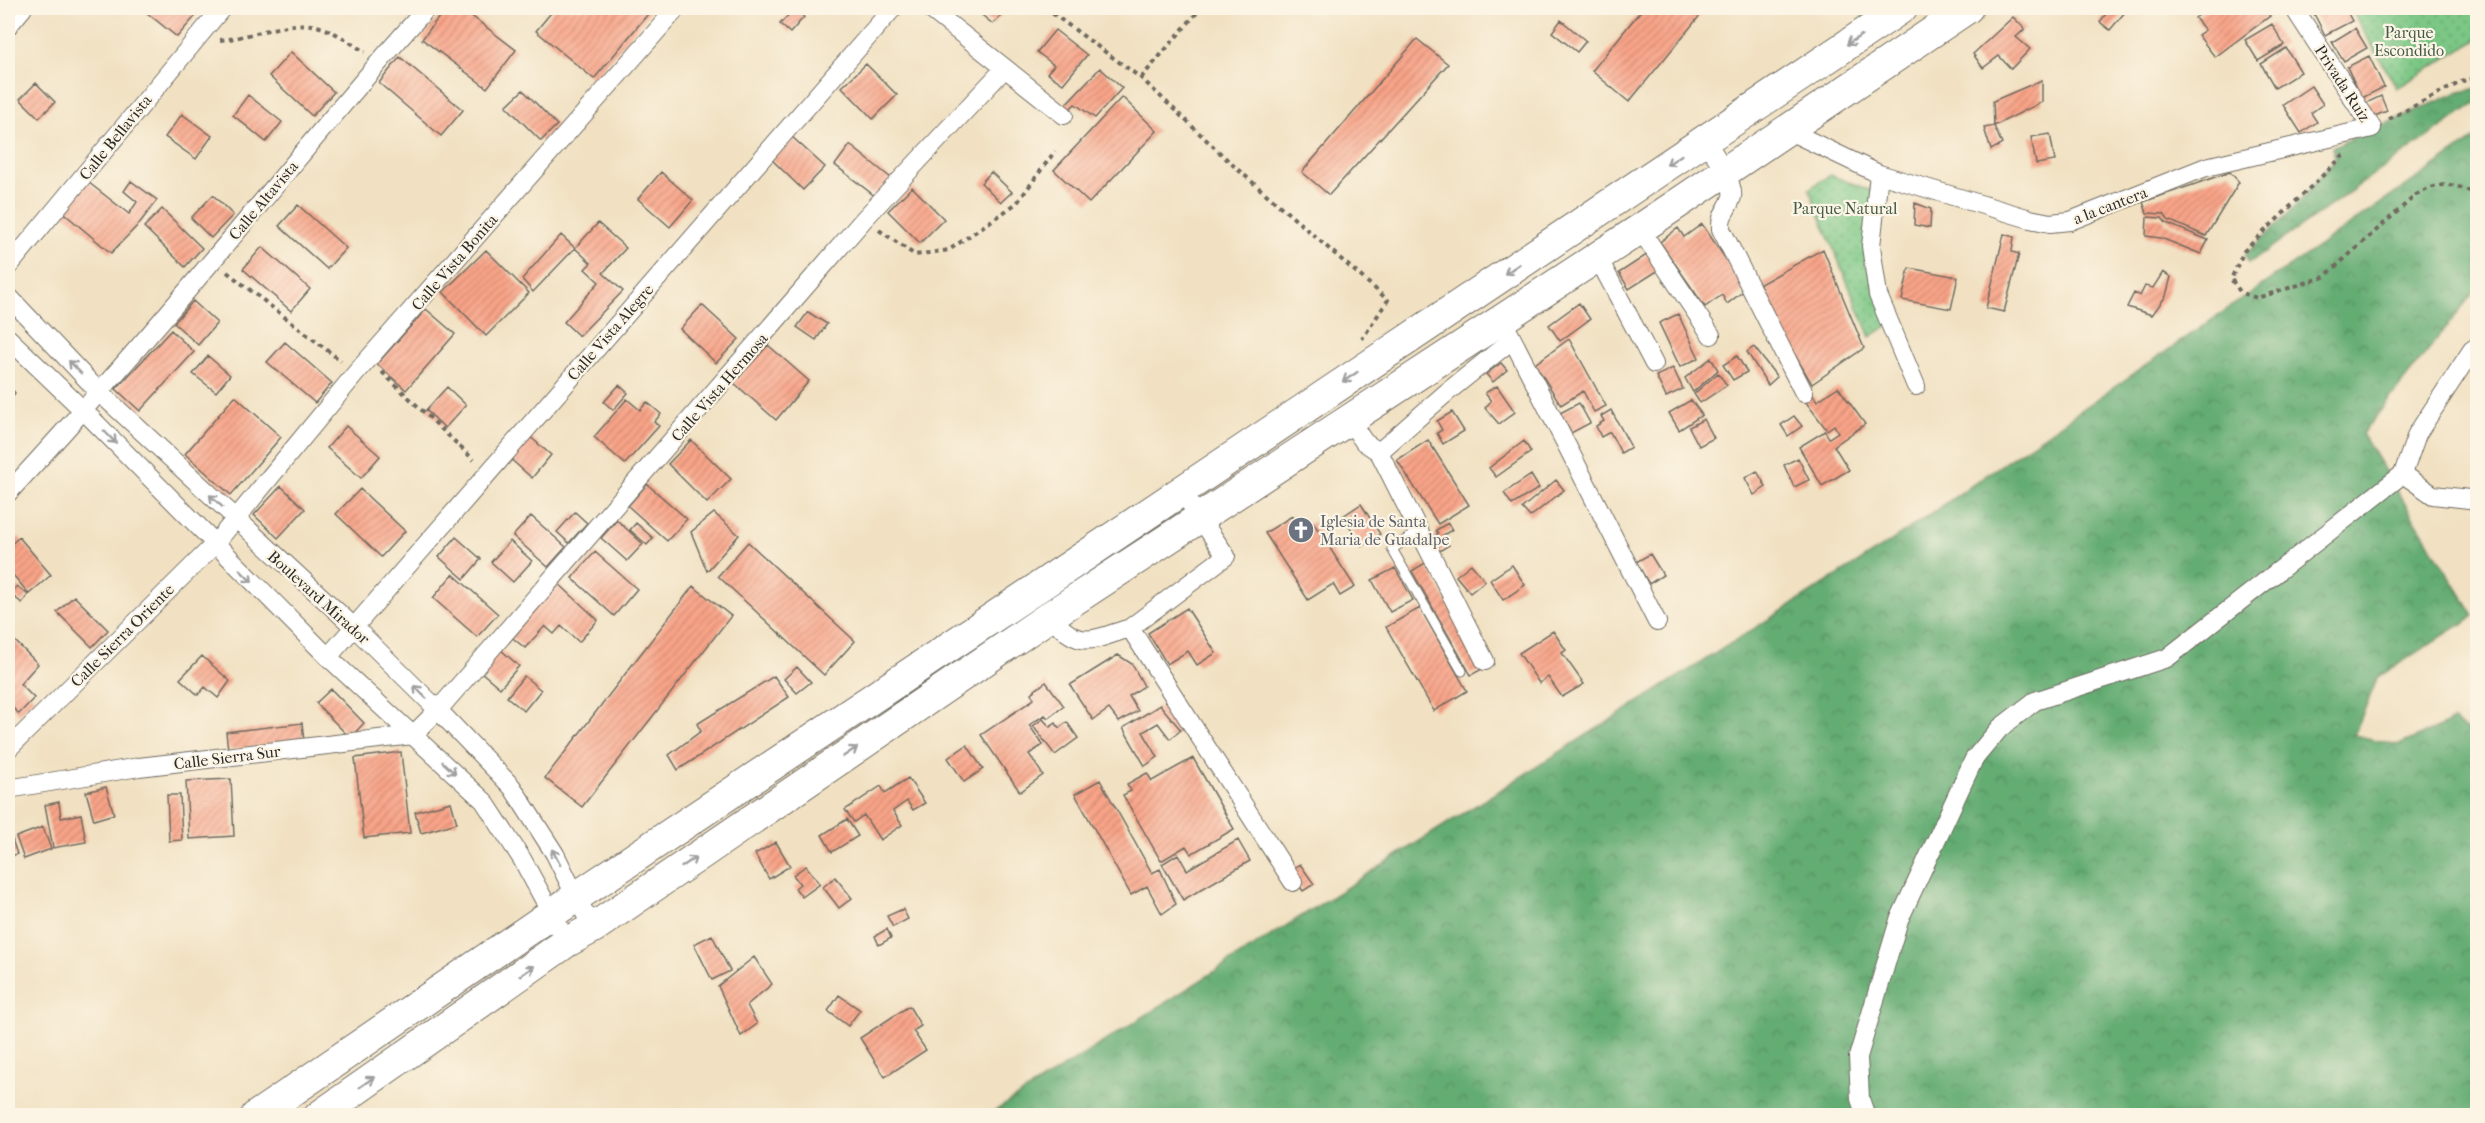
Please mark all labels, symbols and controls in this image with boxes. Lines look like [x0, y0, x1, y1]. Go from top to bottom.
park label: Parque Escondido [2374, 23, 2444, 60]
one-way arrow [1846, 34, 1863, 46]
street label: Privada Ruiz [2311, 41, 2374, 125]
street label: Calle Bellavista [75, 90, 156, 184]
one-way arrow [1667, 154, 1683, 166]
street label: Calle Altavista [225, 156, 302, 244]
street label: a la cantera [2071, 182, 2150, 228]
park label: Parque Natural [1793, 199, 1898, 218]
street label: Calle Vista Bonita [407, 210, 502, 314]
one-way arrow [1505, 263, 1521, 275]
street label: Calle Vista Alegre [563, 280, 658, 384]
street label: Calle Vista Hermosa [667, 329, 772, 445]
one-way arrow [67, 359, 82, 374]
one-way arrow [1342, 371, 1359, 383]
one-way arrow [102, 430, 117, 445]
one-way arrow [208, 494, 223, 509]
place label: Iglesia de Santa Maria de Guadalpe [1320, 512, 1449, 549]
church icon: Iglesia de Santa Maria de Guadalpe [1286, 515, 1316, 545]
street label: Boulevard Mirador [264, 547, 374, 648]
one-way arrow [239, 569, 254, 584]
street label: Calle Sierra Oriente [67, 580, 178, 691]
one-way arrow [412, 684, 427, 699]
street label: Calle Sierra Sur [173, 741, 282, 773]
one-way arrow [841, 746, 858, 759]
one-way arrow [441, 761, 456, 775]
one-way arrow [550, 849, 561, 867]
one-way arrow [680, 856, 697, 869]
one-way arrow [518, 965, 534, 977]
one-way arrow [358, 1076, 374, 1088]

